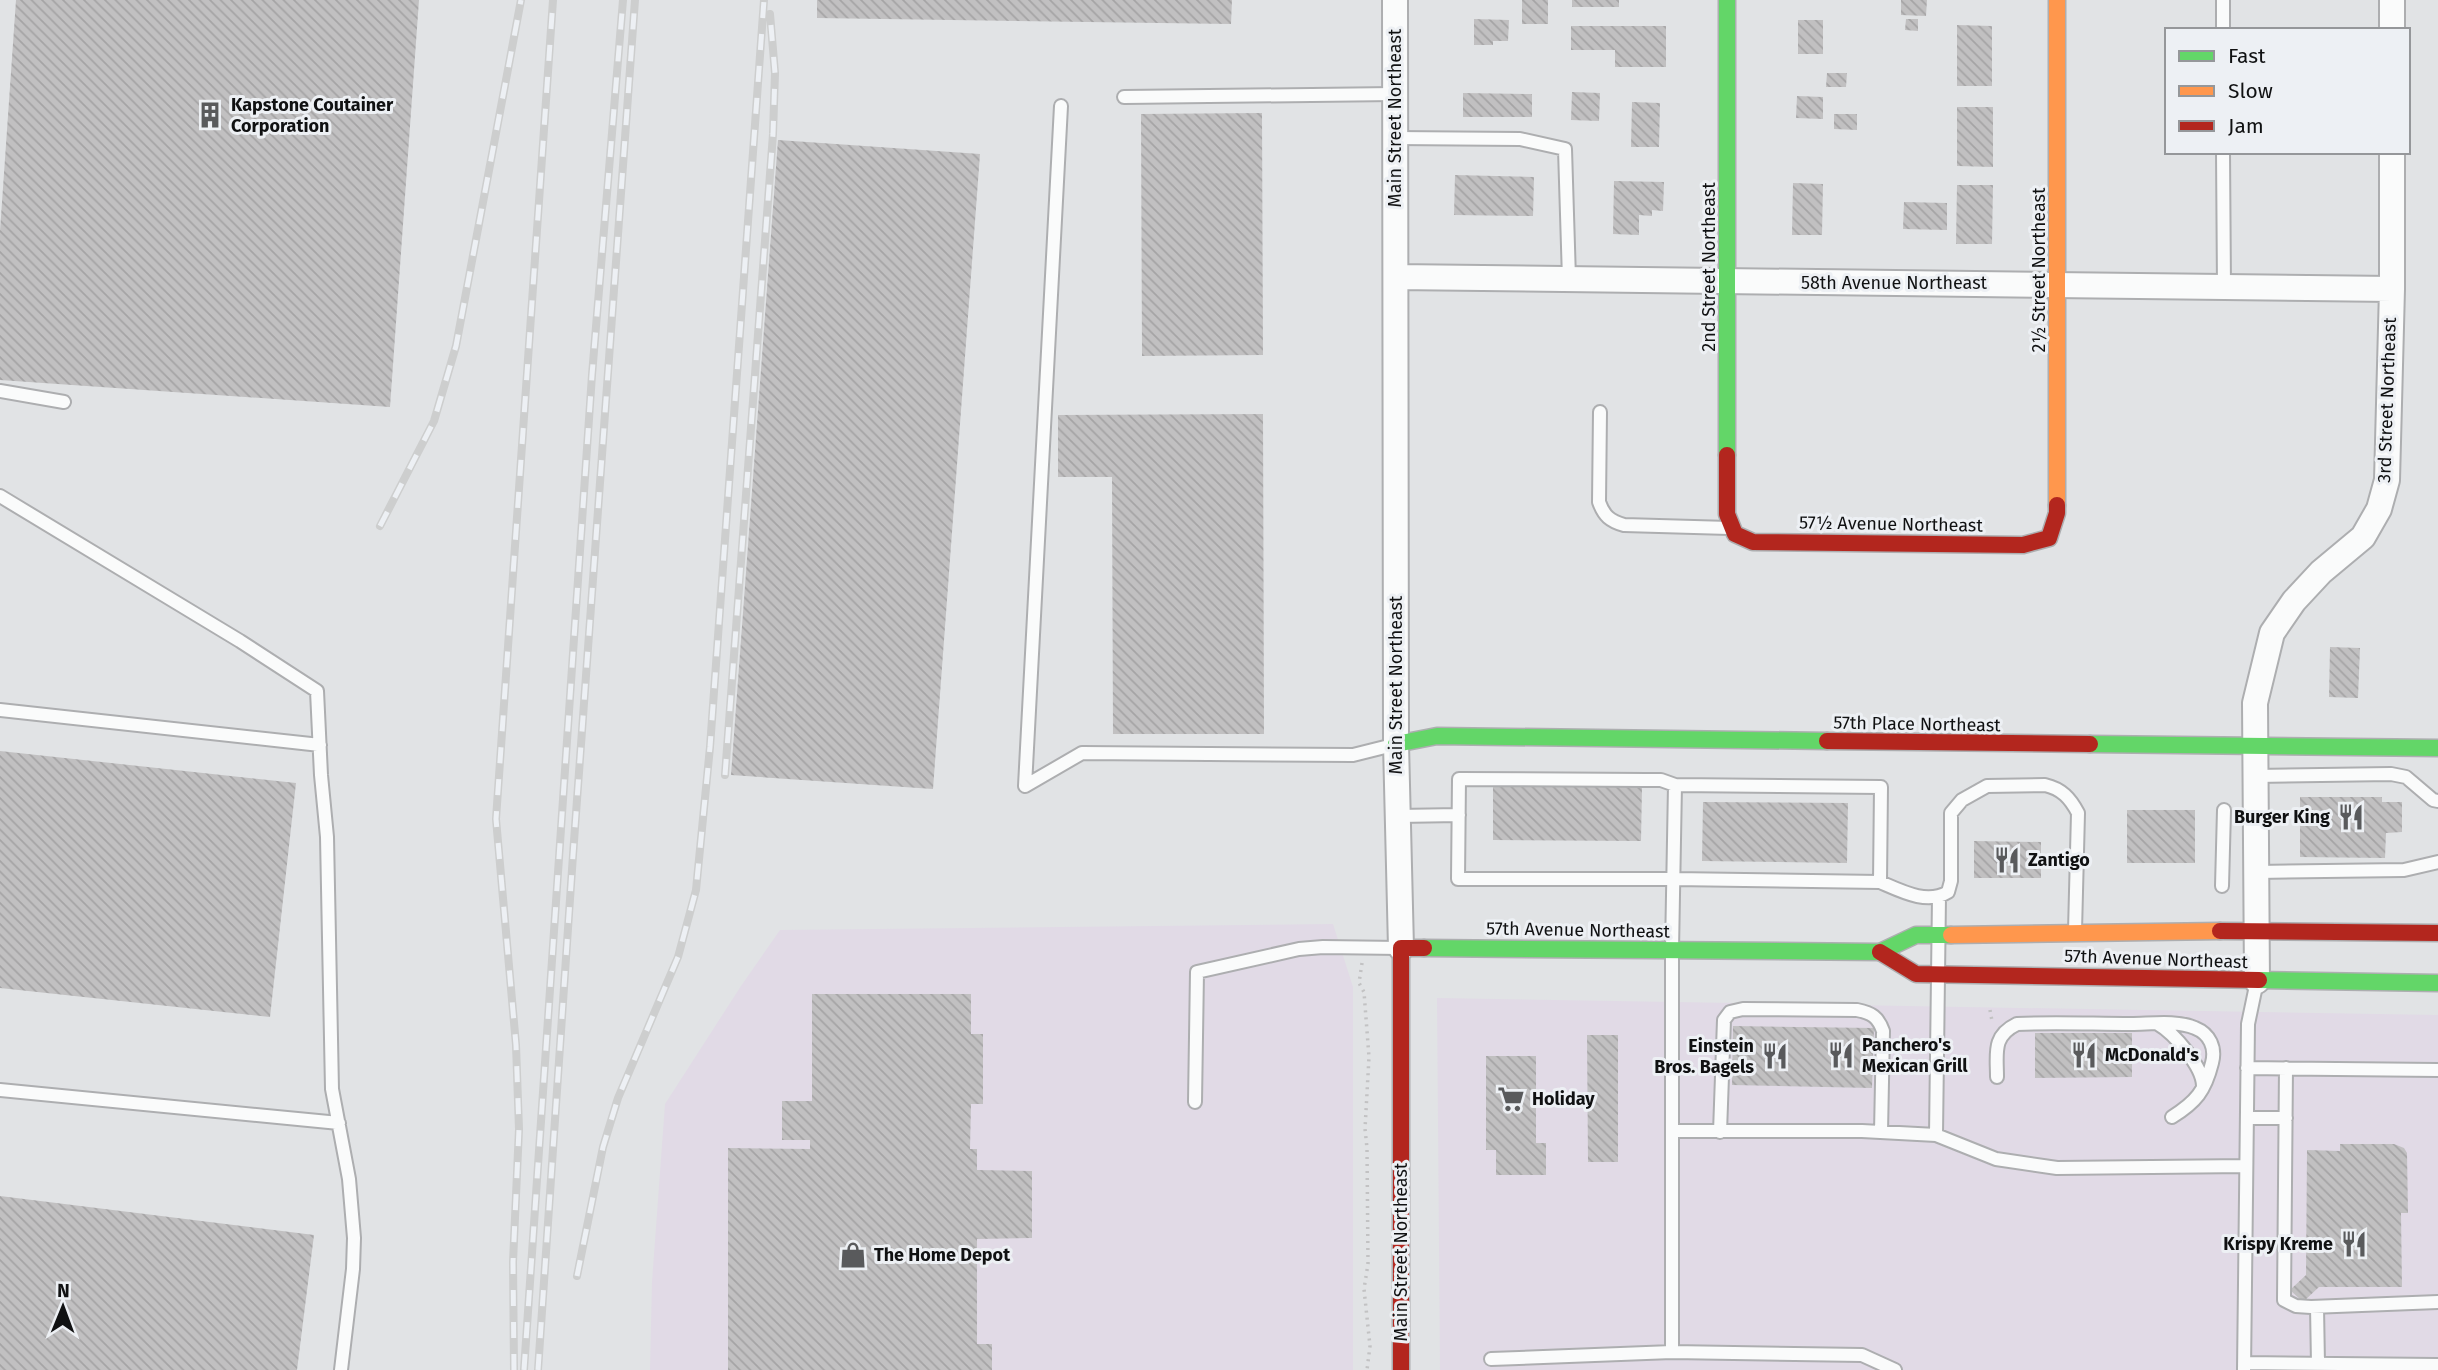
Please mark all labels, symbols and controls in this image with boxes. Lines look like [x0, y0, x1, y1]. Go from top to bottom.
street label: Main Street Northeast [1384, 28, 1406, 207]
legend [2165, 28, 2410, 154]
text: Fast [2228, 43, 2266, 69]
text: Slow [2228, 78, 2273, 104]
place label: Kapstone Coutainer Corporation [231, 94, 394, 137]
building icon: Kapstone Coutainer Corporation [195, 100, 225, 130]
text: Jam [2228, 113, 2264, 139]
street label: 2nd Street Northeast [1698, 182, 1720, 352]
street label: 2½ Street Northeast [2028, 187, 2050, 353]
street label: 58th Avenue Northeast [1801, 272, 1988, 294]
street label: 3rd Street Northeast [2373, 316, 2401, 483]
street label: 57½ Avenue Northeast [1799, 511, 1984, 537]
street label: Main Street Northeast [1385, 595, 1407, 774]
street label: 57th Place Northeast [1833, 712, 2001, 736]
restaurant icon: Burger King [2336, 802, 2366, 832]
place label: Burger King [2234, 806, 2330, 828]
restaurant icon: Zantigo [1992, 845, 2022, 875]
place label: Zantigo [2028, 849, 2090, 871]
street label: 57th Avenue Northeast [1486, 917, 1671, 943]
street label: 57th Avenue Northeast [2064, 945, 2249, 973]
place label: Panchero's Mexican Grill [1862, 1034, 1968, 1077]
place label: Einstein Bros. Bagels [1654, 1035, 1754, 1078]
restaurant icon: Panchero's Mexican Grill [1826, 1040, 1856, 1070]
restaurant icon: McDonald's [2069, 1040, 2099, 1070]
restaurant icon: Einstein Bros. Bagels [1760, 1041, 1790, 1071]
place label: McDonald's [2105, 1044, 2199, 1066]
supermarket icon: Holiday [1496, 1084, 1526, 1114]
place label: Holiday [1532, 1088, 1595, 1110]
street label: Main Street Northeast [1390, 1162, 1412, 1341]
restaurant icon: Krispy Kreme [2339, 1229, 2369, 1259]
place label: Krispy Kreme [2223, 1233, 2333, 1255]
shop icon: The Home Depot [838, 1240, 868, 1270]
place label: The Home Depot [874, 1244, 1011, 1266]
north arrow [28, 1272, 98, 1342]
text: N [57, 1279, 70, 1302]

